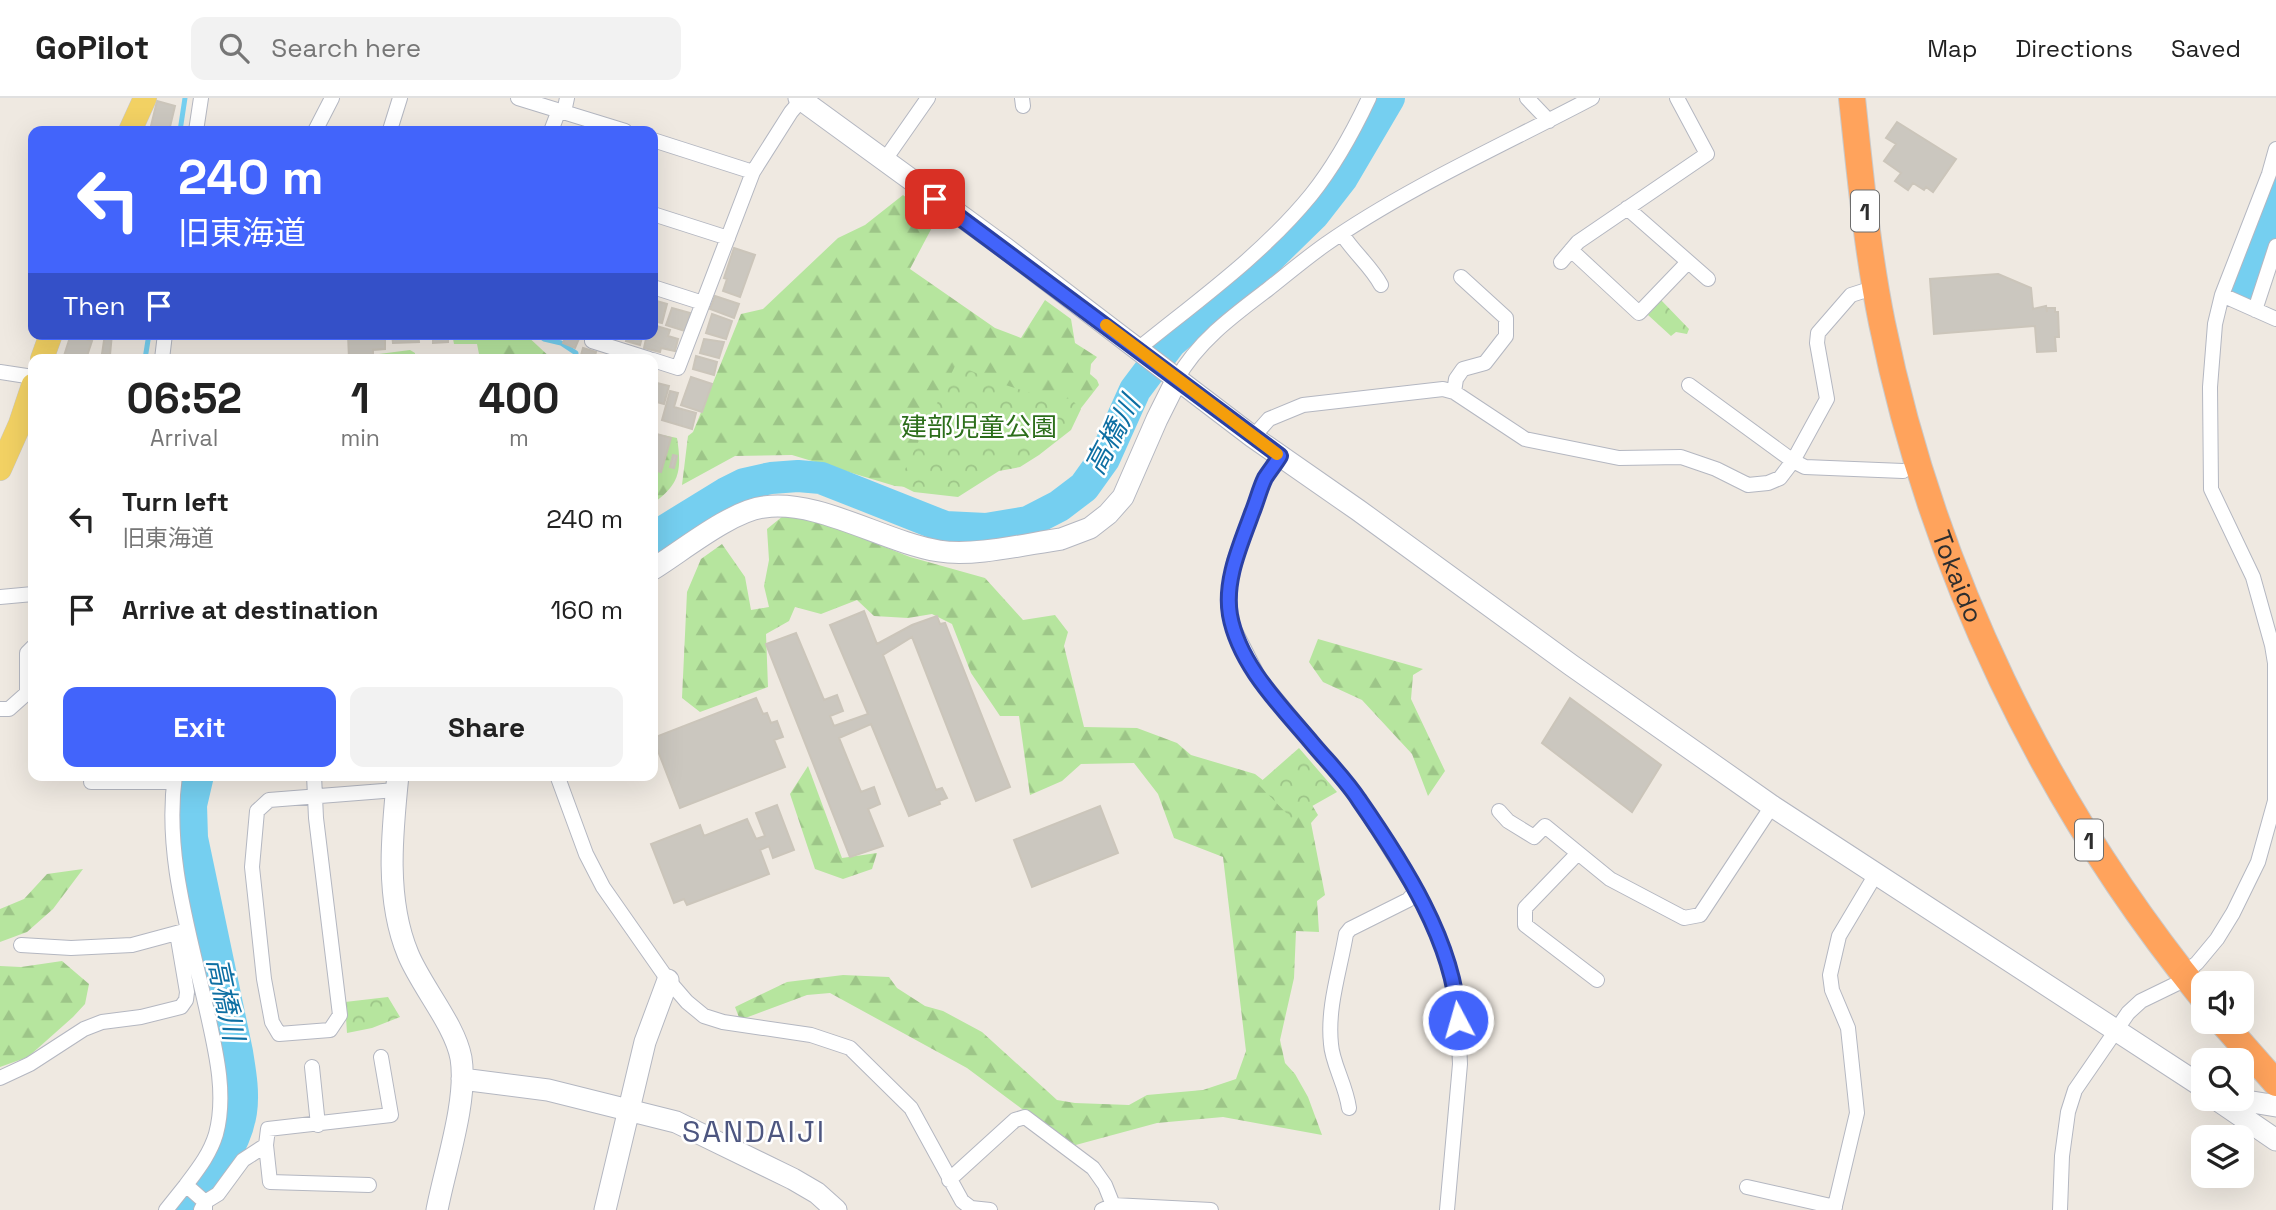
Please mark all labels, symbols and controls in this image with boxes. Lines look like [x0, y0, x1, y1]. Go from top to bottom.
search box [191, 17, 681, 80]
text: GoPilot [35, 27, 149, 69]
icon: search [215, 29, 253, 67]
text: Search here [271, 31, 421, 65]
text: Map [1927, 33, 1977, 64]
text: Directions [2015, 33, 2133, 64]
text: Saved [2171, 33, 2241, 64]
text: 240 m [178, 146, 324, 208]
icon: left [63, 154, 154, 245]
pin [905, 169, 965, 229]
icon: arrive [916, 180, 954, 218]
road number: 1 [1851, 190, 1879, 232]
text: 旧東海道 [178, 213, 306, 253]
icon: arrive [140, 287, 178, 325]
text: Then [63, 289, 126, 323]
text: 06:52 [126, 372, 242, 425]
text: 1 [351, 372, 370, 425]
text: 400 [478, 372, 560, 425]
water label: 高橋川 [1076, 387, 1149, 481]
park label: 建部児童公園 [901, 410, 1057, 444]
text: Arrival [150, 423, 218, 453]
text: min [340, 423, 380, 453]
text: m [509, 423, 529, 453]
text: Turn left [122, 485, 229, 519]
icon: left [63, 500, 101, 538]
text: 240 m [546, 502, 623, 536]
text: 旧東海道 [122, 523, 214, 553]
street label: Tokaido [1924, 526, 1991, 628]
icon: arrive [63, 591, 101, 629]
text: Arrive at destination [122, 593, 379, 627]
text: 160 m [551, 593, 623, 627]
button: Exit [63, 687, 336, 767]
button: Share [350, 687, 623, 767]
road number: 1 [2075, 820, 2103, 860]
water label: 高橋川 [200, 954, 253, 1047]
map controls [2191, 971, 2254, 1188]
button: sound [2191, 971, 2254, 1034]
position arrow [1421, 983, 1495, 1057]
button: search [2191, 1048, 2254, 1111]
district label: SANDAIJI [682, 1112, 826, 1151]
button: layers [2191, 1125, 2254, 1188]

